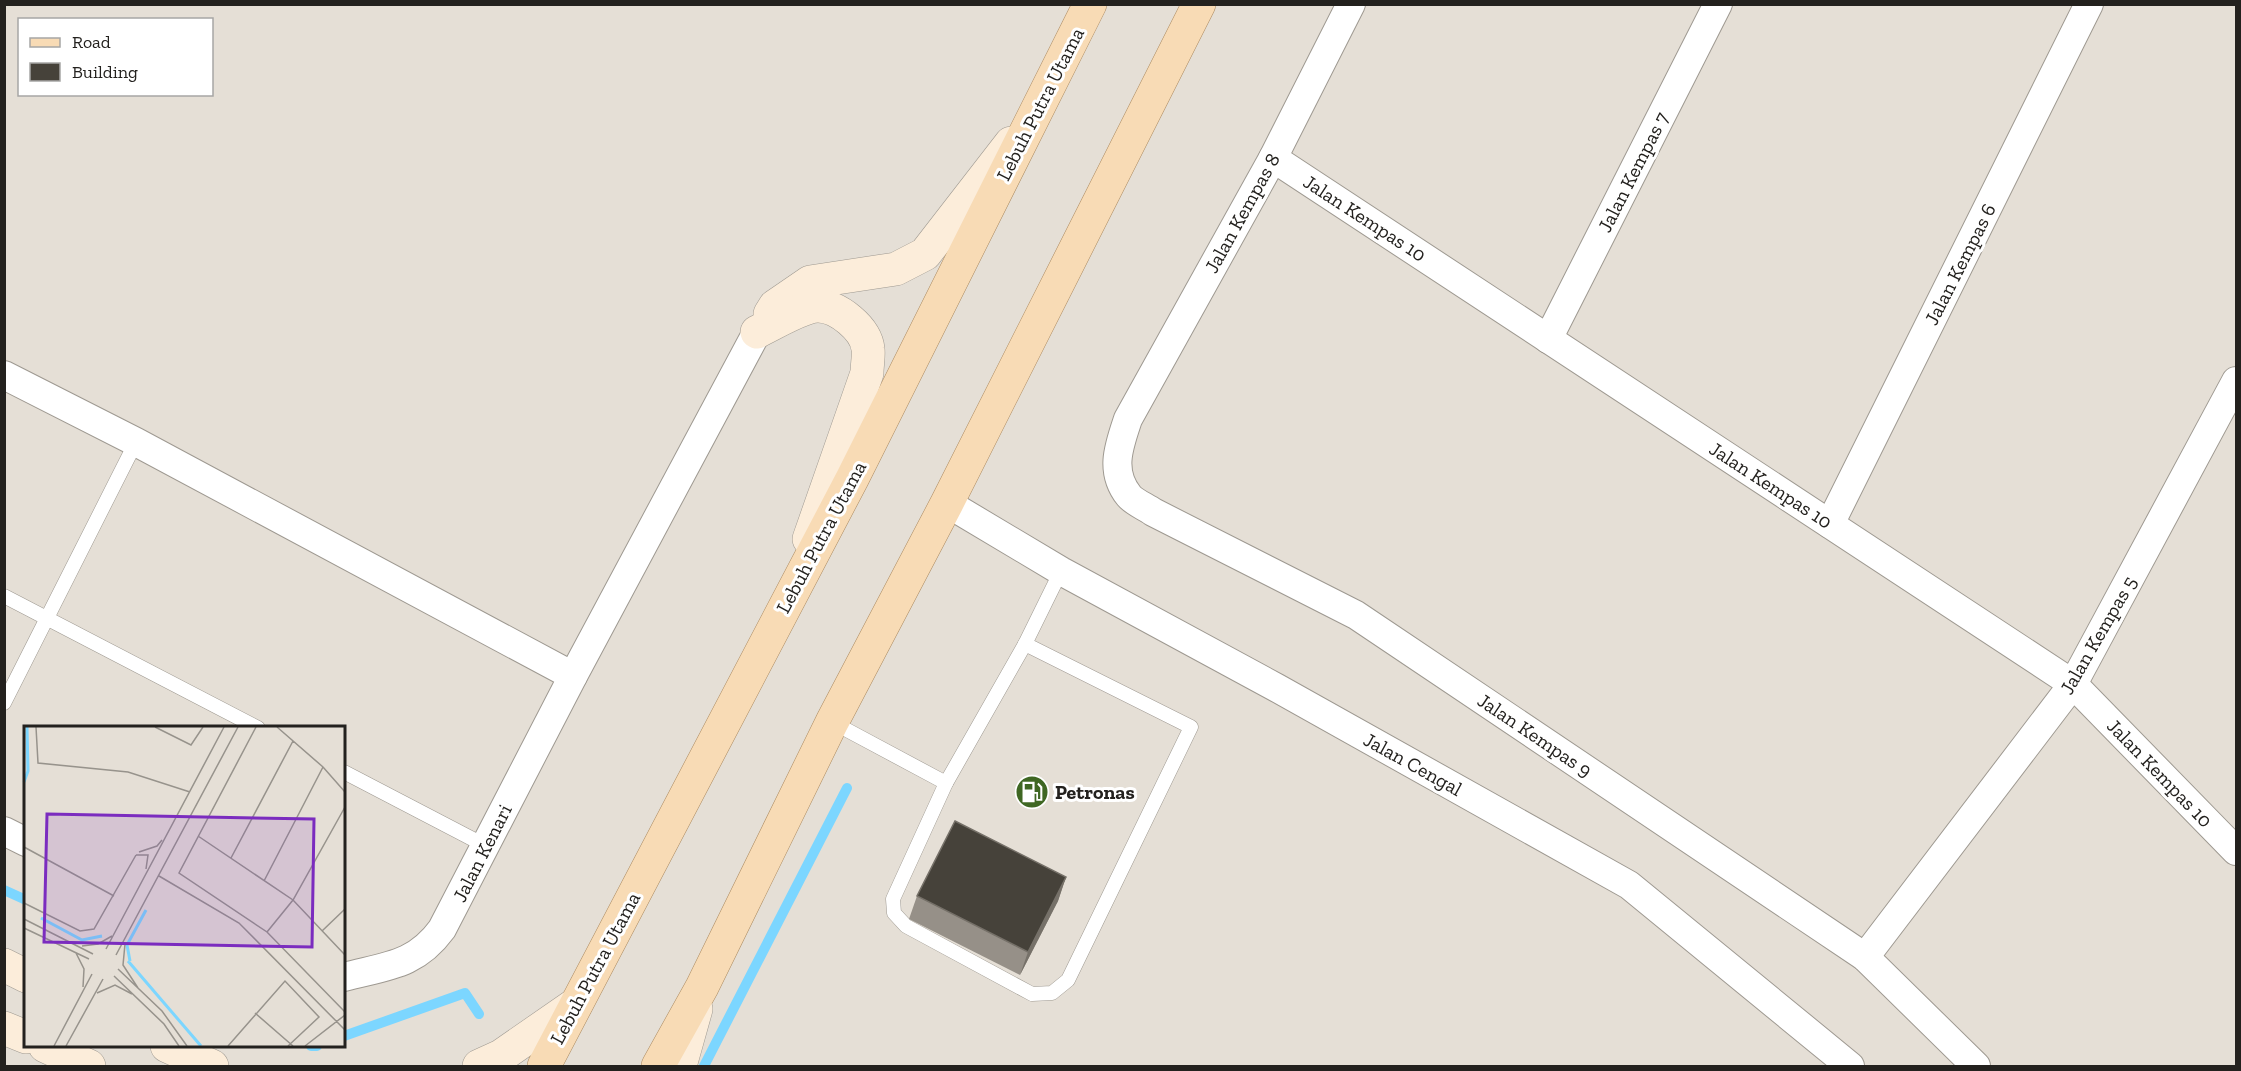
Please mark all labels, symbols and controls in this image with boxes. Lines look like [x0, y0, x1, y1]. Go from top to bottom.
legend [18, 18, 213, 96]
street label: Lebuh Putra Utama [991, 23, 1089, 185]
text: Road [72, 31, 111, 53]
text: Building [72, 61, 138, 83]
street label: Jalan Kempas 7 [1592, 107, 1674, 236]
street label: Jalan Kempas 8 [1199, 149, 1285, 277]
street label: Jalan Kempas 10 [1299, 169, 1431, 267]
street label: Jalan Kempas 6 [1919, 199, 2001, 329]
street label: Jalan Kempas 10 [1705, 436, 1837, 534]
street label: Lebuh Putra Utama [771, 457, 871, 617]
street label: Jalan Kempas 5 [2054, 572, 2142, 698]
street label: Jalan Kempas 9 [1473, 688, 1597, 782]
street label: Jalan Kempas 10 [2102, 714, 2218, 832]
inset map [24, 726, 345, 1047]
street label: Jalan Cengal [1360, 727, 1466, 801]
fuel station icon: Petronas [1014, 774, 1050, 810]
place label: Petronas [1055, 780, 1135, 804]
street label: Jalan Kenari [447, 800, 517, 906]
street label: Lebuh Putra Utama [545, 888, 645, 1048]

